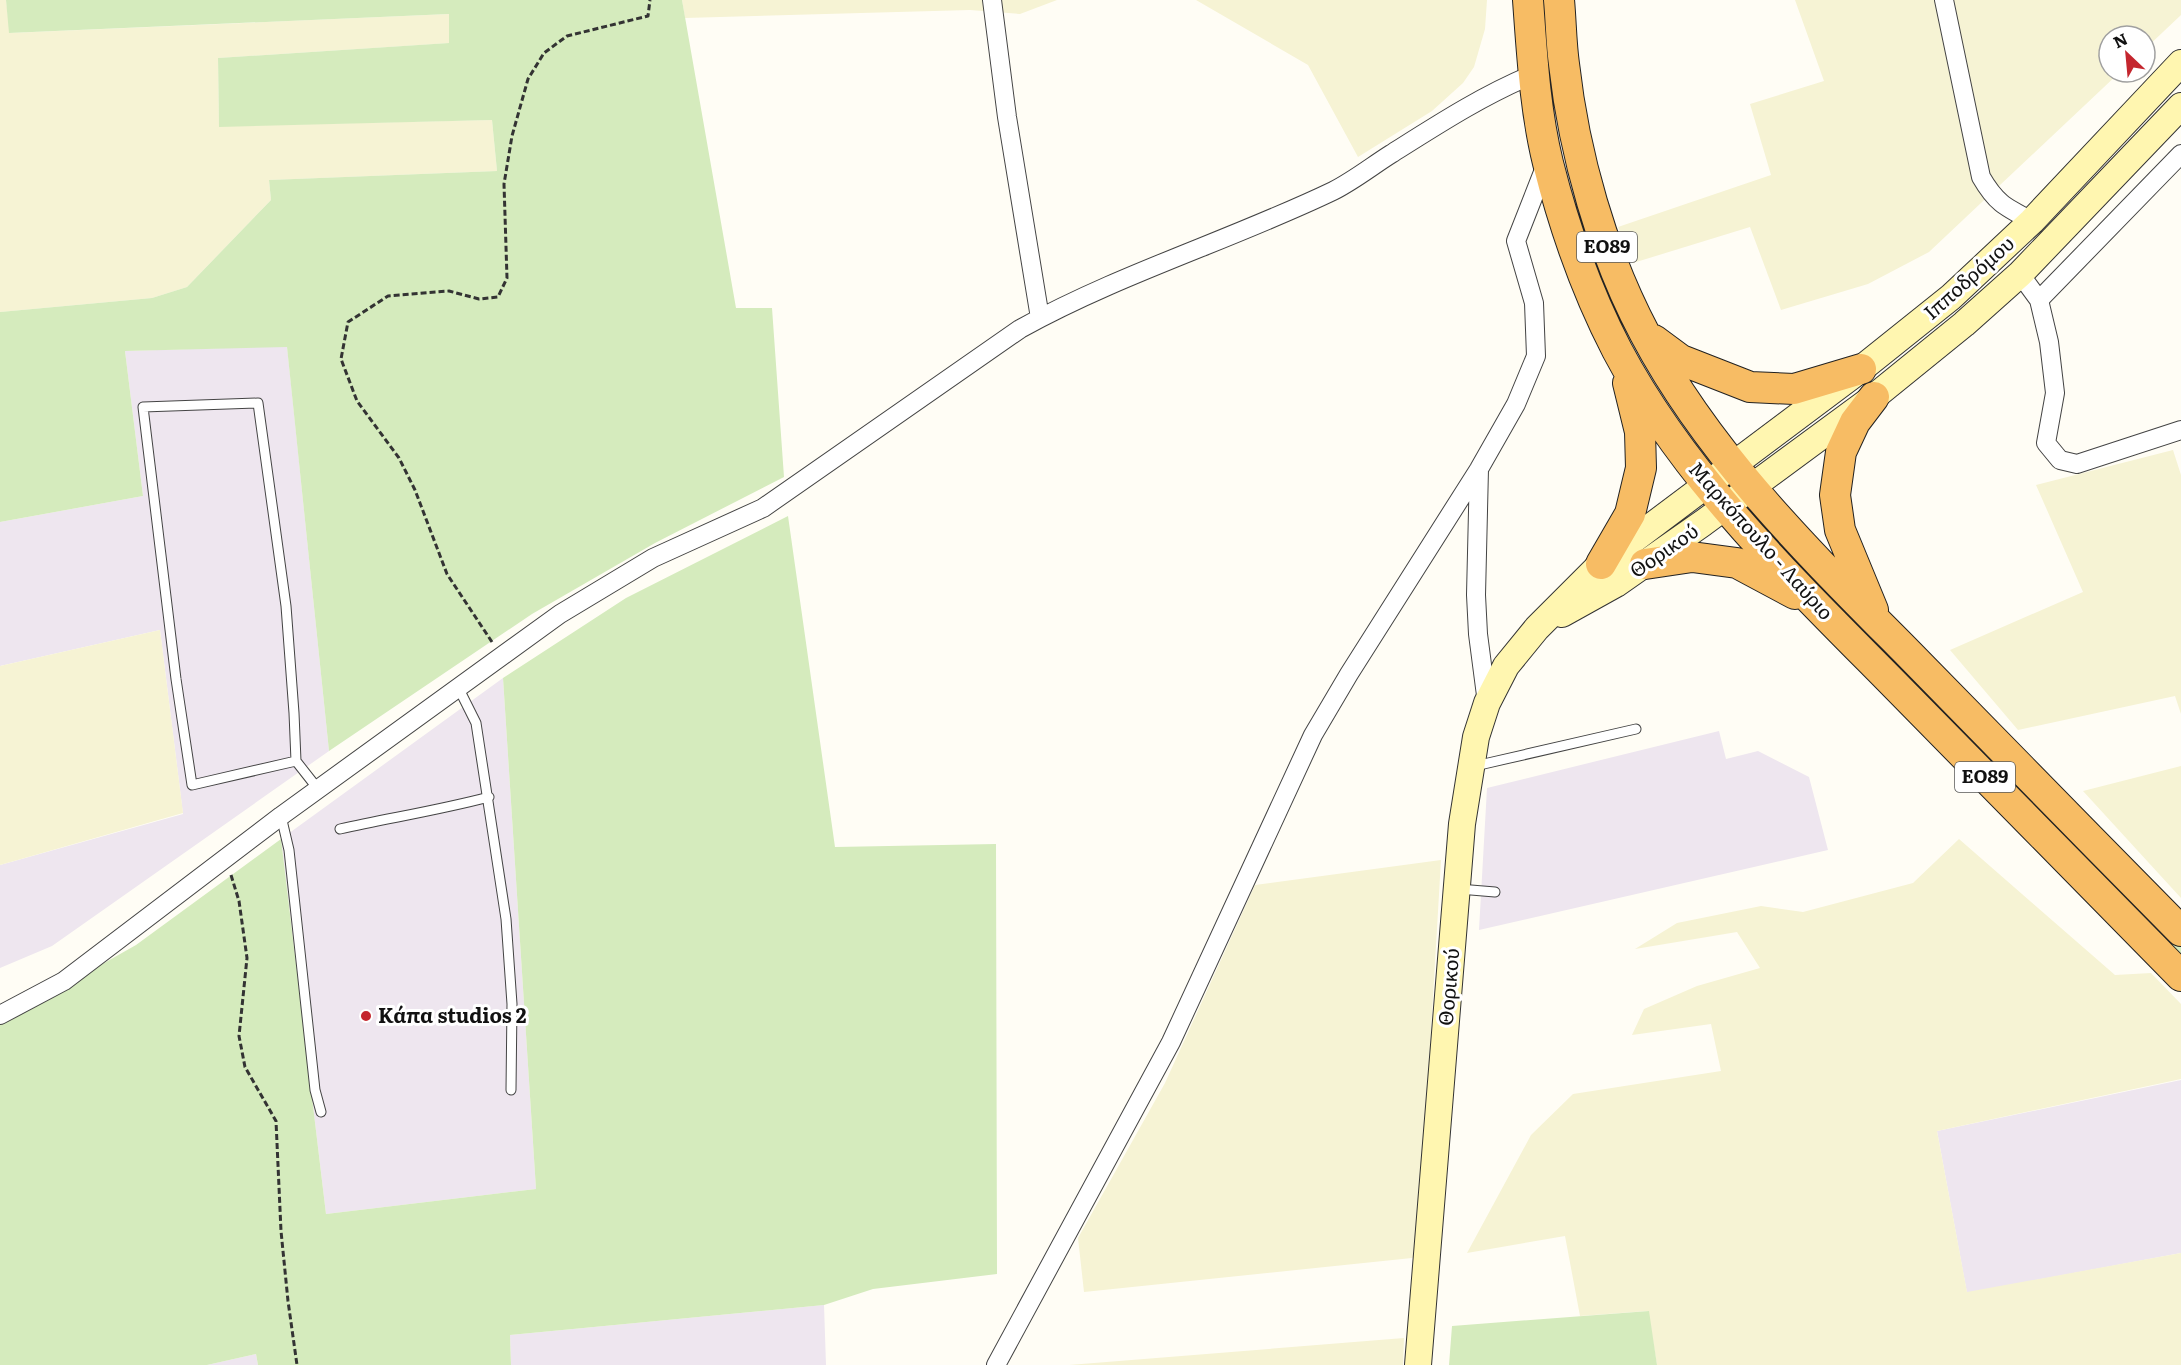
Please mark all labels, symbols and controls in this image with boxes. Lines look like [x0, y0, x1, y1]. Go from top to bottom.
north arrow [2097, 24, 2157, 84]
text: N [2109, 26, 2131, 53]
street label: Ιπποδρόμου [1916, 228, 2020, 325]
road number: ΕΟ89 [1577, 232, 1637, 262]
street label: Μαρκόπουλο - Λαύριο [1683, 454, 1842, 626]
street label: Θορικού [1622, 515, 1703, 584]
road number: ΕΟ89 [1955, 762, 2015, 792]
street label: Θορικού [1429, 947, 1465, 1027]
place label: Κάπα studios 2 [378, 999, 527, 1029]
marker: Κάπα studios 2 [359, 1009, 373, 1023]

